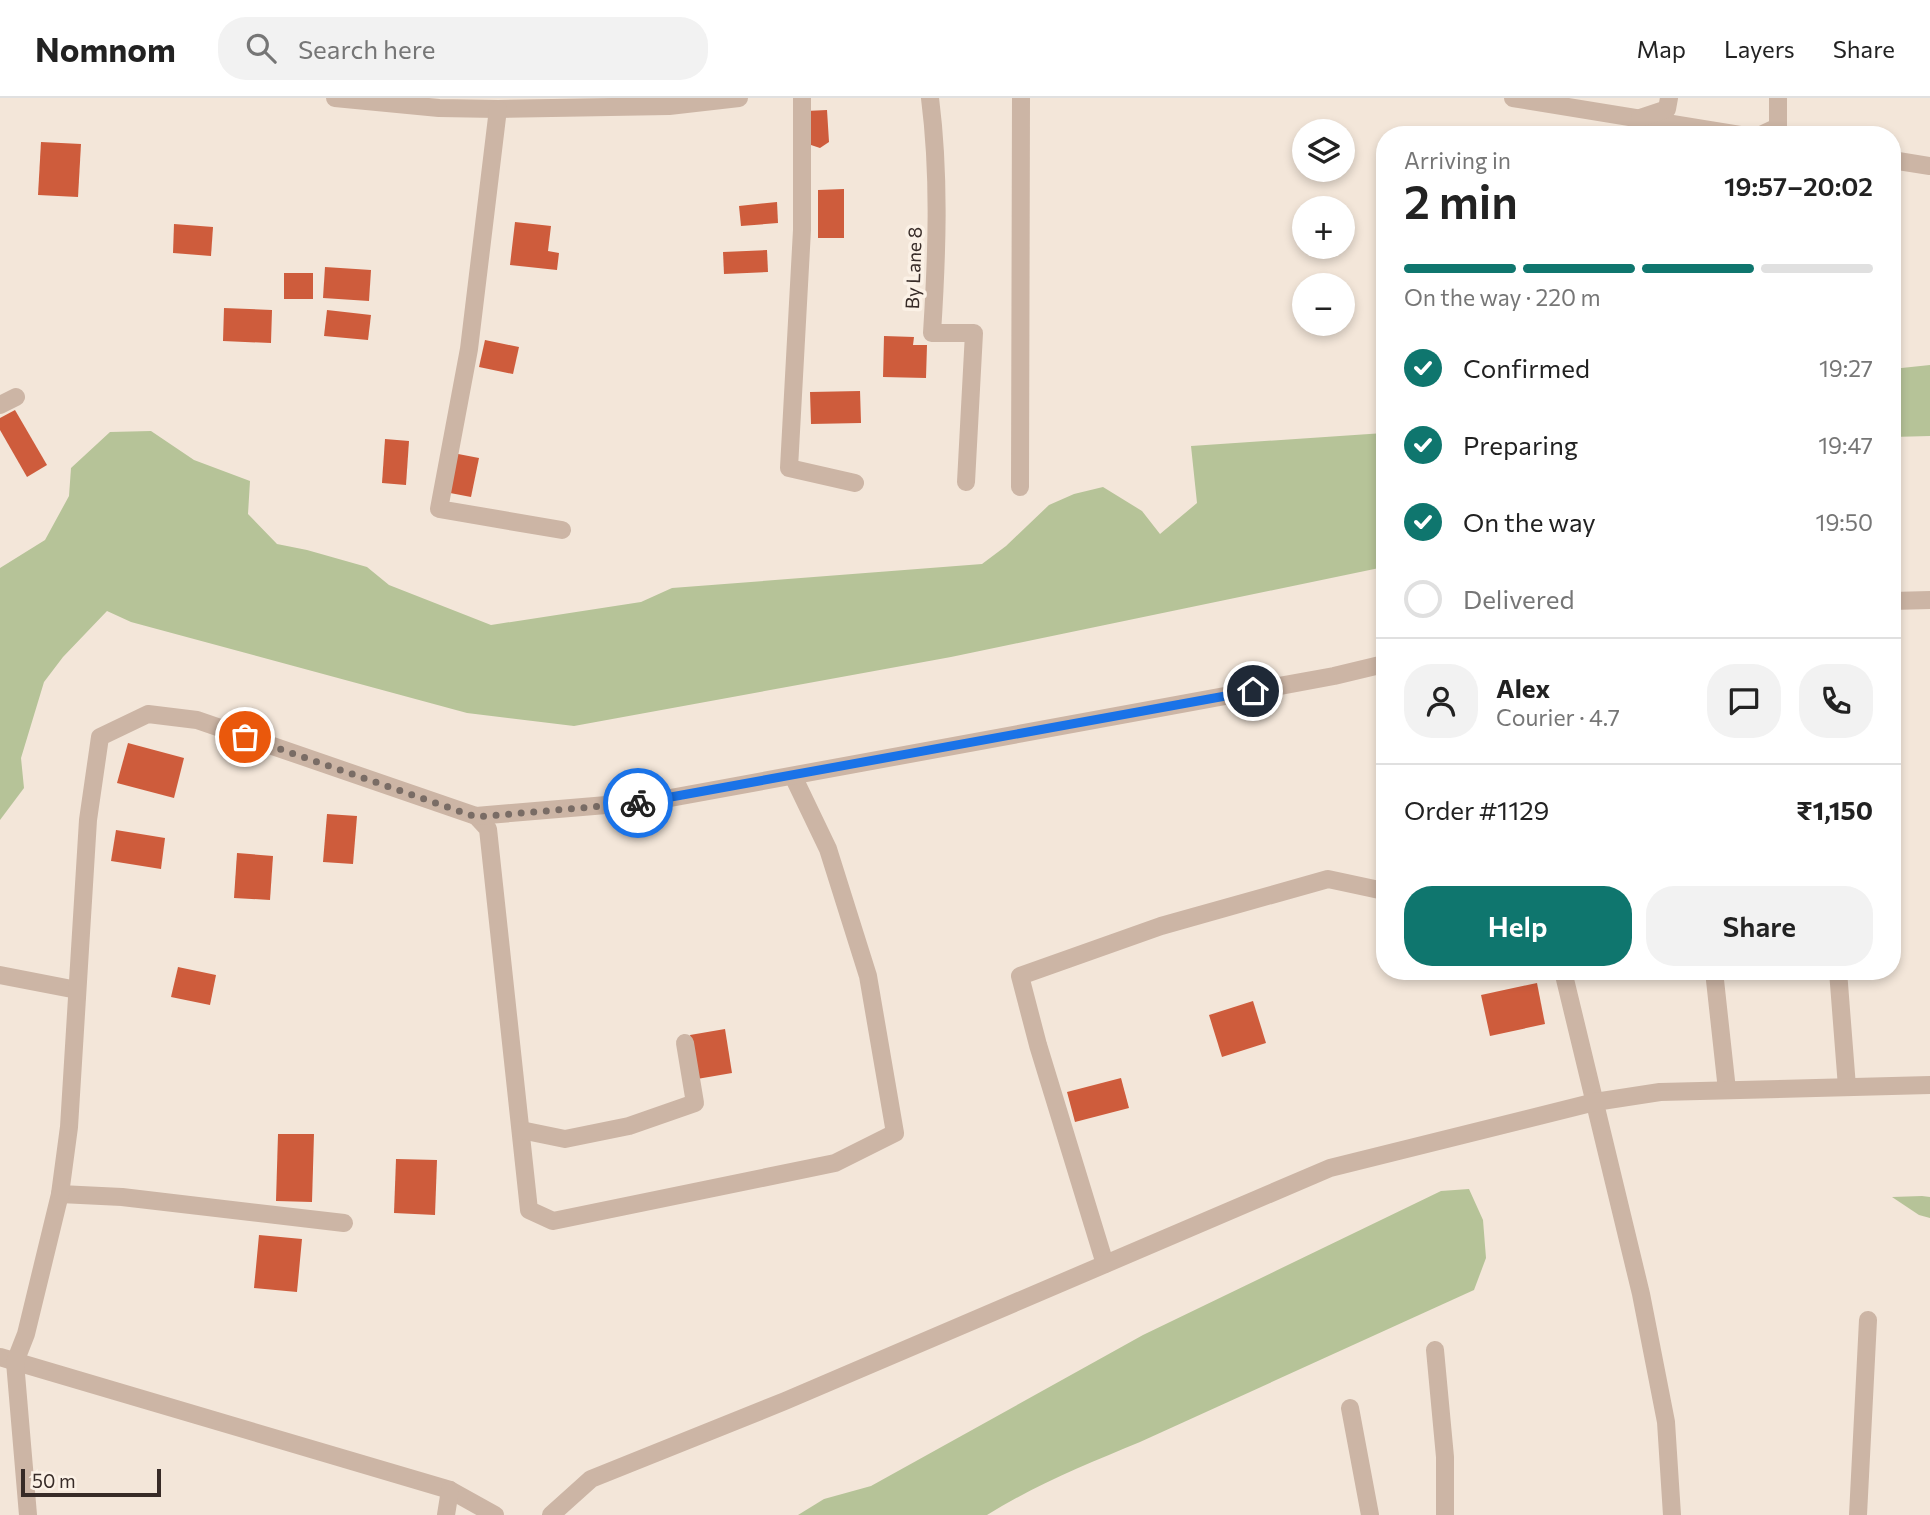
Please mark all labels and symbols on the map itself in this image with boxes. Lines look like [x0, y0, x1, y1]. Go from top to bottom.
street label: By Lane 8 [900, 226, 926, 310]
pin [1223, 661, 1283, 721]
pin [215, 707, 275, 767]
courier [603, 768, 673, 838]
scale bar [21, 1466, 161, 1498]

